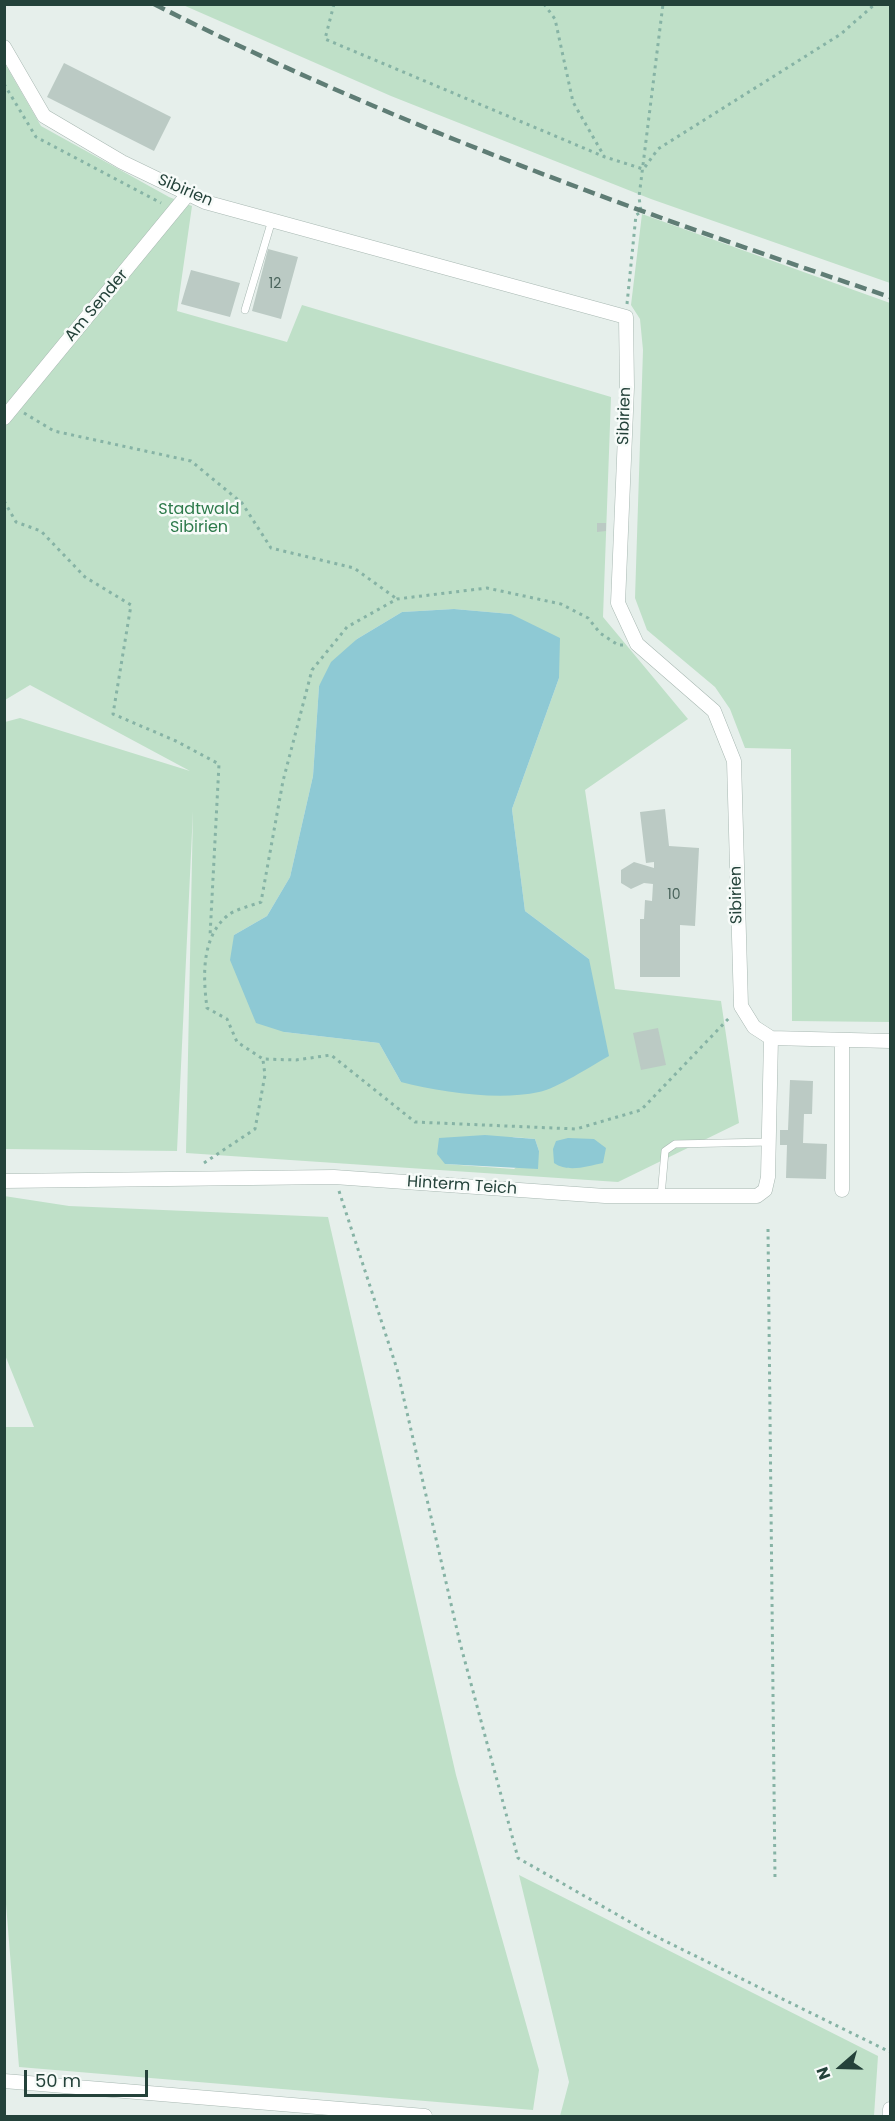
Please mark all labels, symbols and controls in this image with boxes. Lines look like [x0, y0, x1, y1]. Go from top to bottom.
street label: Sibirien [154, 171, 216, 211]
street label: Am Sender [61, 266, 133, 346]
house number: 12 [269, 276, 281, 292]
street label: Sibirien [614, 387, 636, 445]
park label: Stadtwald Sibirien [158, 500, 240, 538]
street label: Sibirien [727, 866, 747, 924]
house number: 10 [667, 887, 681, 903]
street label: Hinterm Teich [406, 1173, 518, 1199]
north arrow [811, 2037, 871, 2097]
scale bar [27, 2058, 152, 2096]
text: N [811, 2064, 836, 2083]
text: 50 m [35, 2068, 81, 2093]

